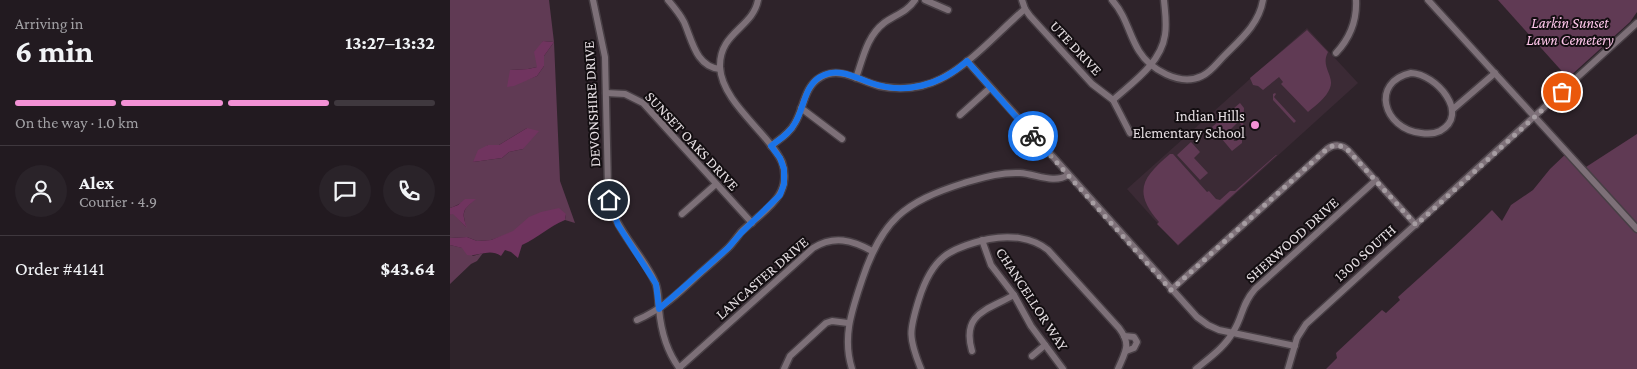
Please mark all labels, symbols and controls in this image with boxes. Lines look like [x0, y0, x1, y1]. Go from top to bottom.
text: Arriving in [15, 15, 83, 32]
park label: Larkin Sunset Lawn Cemetery [1526, 15, 1614, 49]
street label: UTE DRIVE [1047, 18, 1105, 78]
text: 13:27–13:32 [345, 32, 435, 53]
text: 6 min [15, 33, 93, 69]
street label: DEVONSHIRE DRIVE [581, 40, 603, 168]
pin [1541, 71, 1583, 113]
icon: bag [1548, 78, 1576, 106]
street label: SUNSET OAKS DRIVE [642, 88, 742, 194]
place label: Indian Hills Elementary School [1133, 108, 1245, 142]
courier [1008, 111, 1058, 161]
text: On the way · 1.0 km [15, 114, 139, 131]
marker: Indian Hills Elementary School [1249, 119, 1261, 131]
icon: bike [1019, 122, 1047, 150]
button: person [15, 165, 67, 217]
button: chat [319, 165, 371, 217]
button: phone [383, 165, 435, 217]
text: Alex [79, 172, 114, 193]
pin [588, 179, 630, 221]
icon: home [595, 186, 623, 214]
text: Courier · 4.9 [79, 193, 157, 210]
street label: SHERWOOD DRIVE [1242, 194, 1342, 286]
street label: 1300 SOUTH [1331, 221, 1399, 285]
street label: LANCASTER DRIVE [713, 234, 811, 322]
street label: CHANCELLOR WAY [993, 245, 1071, 353]
text: Order #4141 [15, 258, 105, 279]
text: $43.64 [381, 258, 435, 279]

